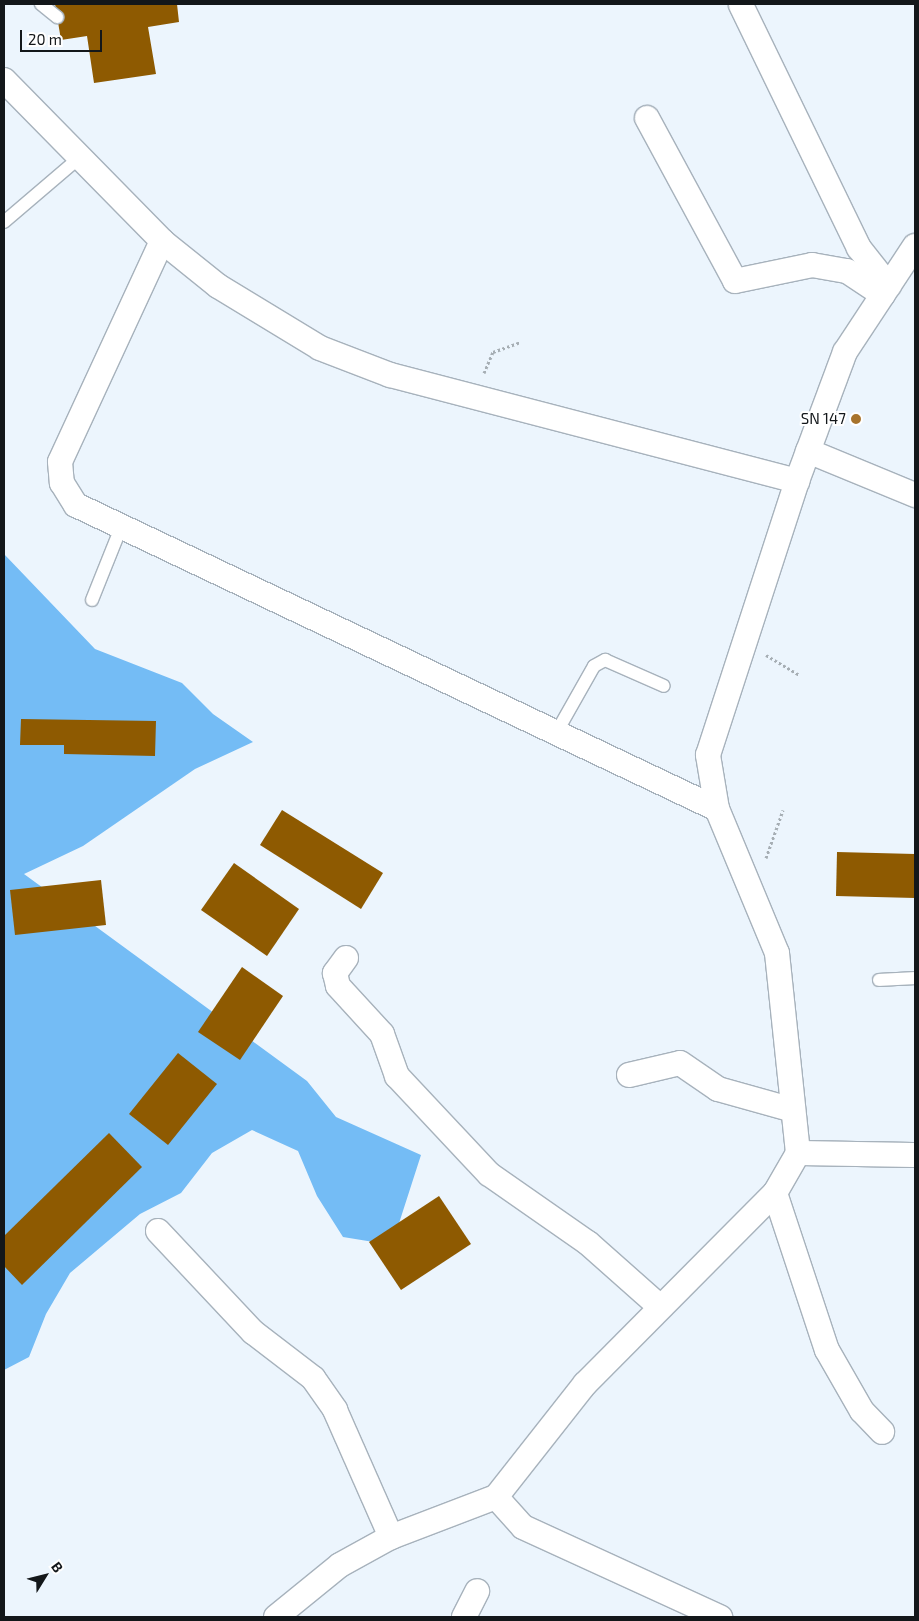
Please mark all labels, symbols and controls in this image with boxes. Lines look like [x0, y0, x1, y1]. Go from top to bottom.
scale bar [22, 20, 105, 52]
text: 20 m [28, 30, 62, 48]
place label: SN 147 [801, 410, 846, 428]
marker: SN 147 [850, 413, 862, 425]
north arrow [20, 1551, 70, 1601]
text: B [48, 1558, 67, 1576]

